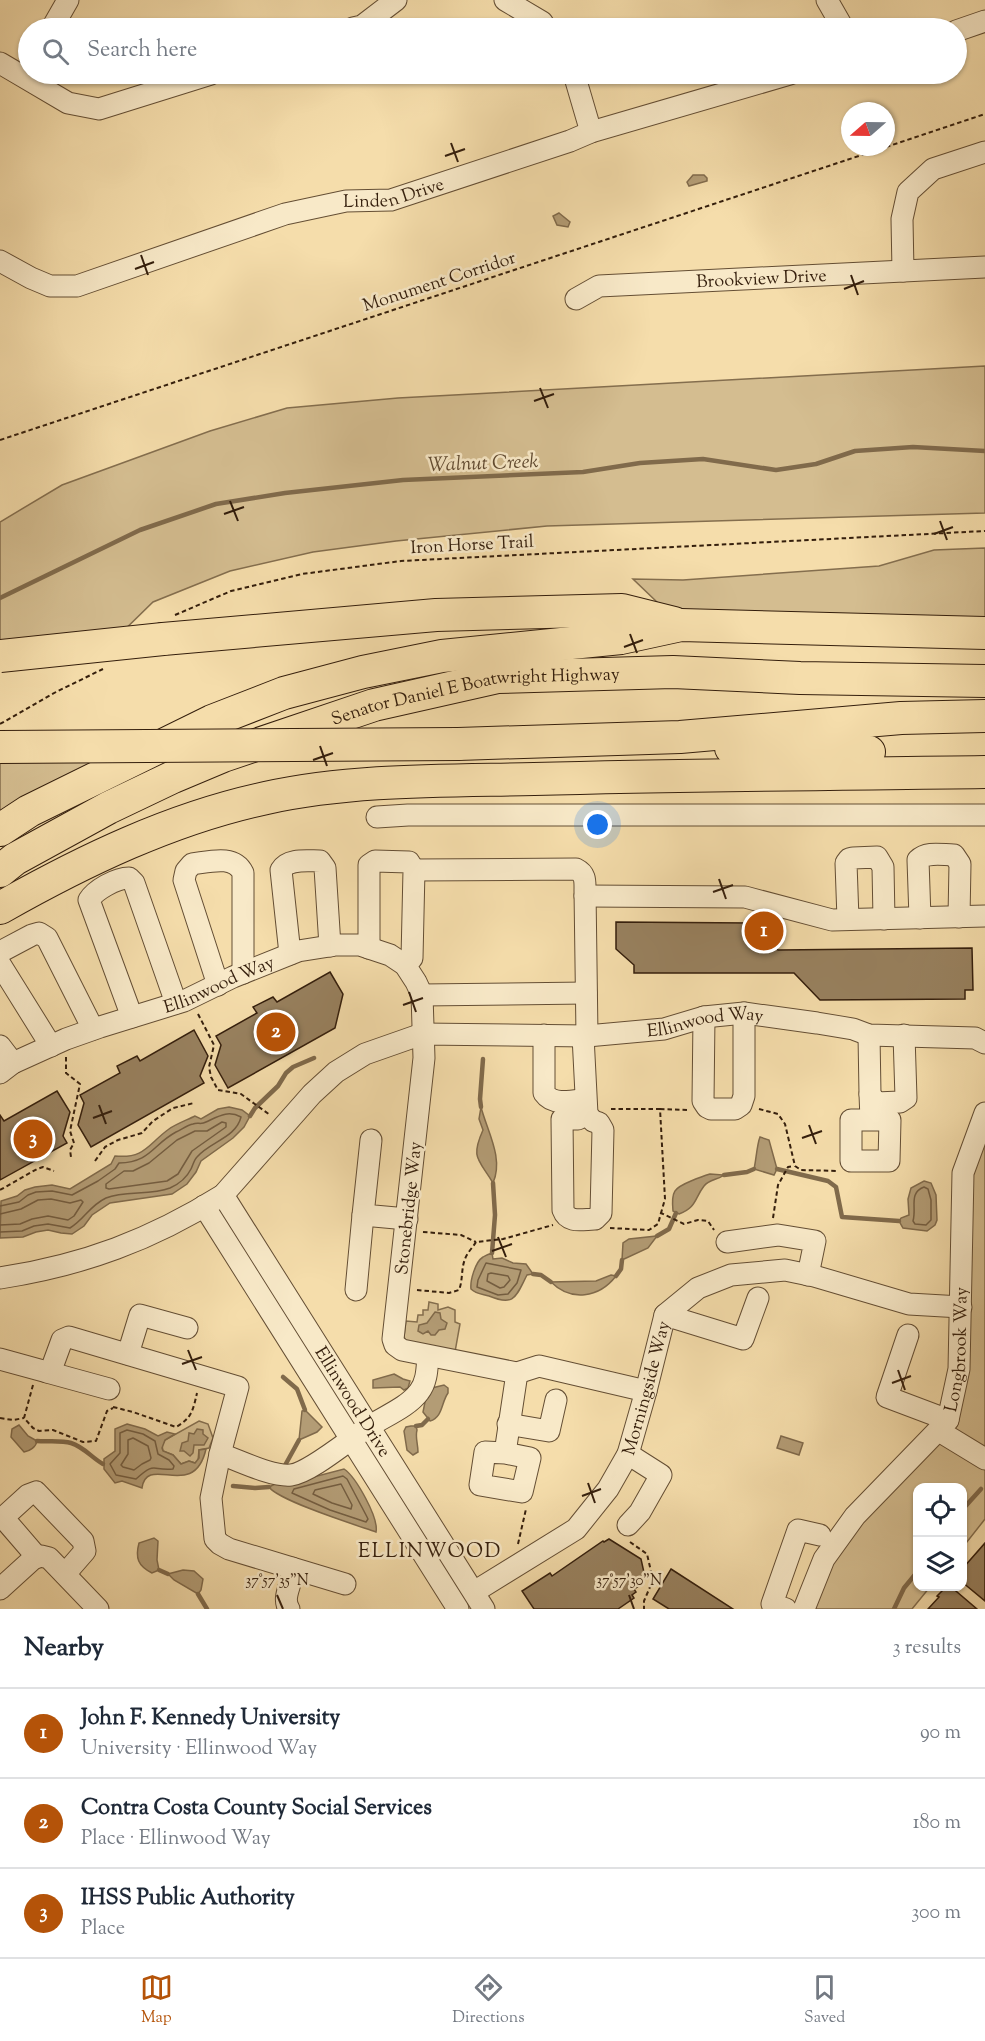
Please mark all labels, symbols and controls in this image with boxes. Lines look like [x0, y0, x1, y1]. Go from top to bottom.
search box [18, 18, 967, 84]
icon: search [39, 35, 72, 68]
text: Search here [87, 35, 197, 67]
north arrow [841, 102, 895, 156]
street label: Linden Drive [343, 172, 448, 216]
street label: Monument Corridor [360, 246, 520, 320]
street label: Brookview Drive [696, 264, 827, 296]
water label: Walnut Creek [427, 448, 539, 481]
street label: Iron Horse Trail [410, 530, 534, 562]
street label: Senator Daniel E Boatwright Highway [328, 663, 620, 734]
your location [583, 810, 612, 839]
pin: 1 [744, 908, 783, 954]
street label: Ellinwood Way [161, 951, 279, 1022]
street label: Ellinwood Way [646, 1002, 765, 1045]
pin: 2 [256, 1010, 296, 1054]
pin: 3 [14, 1116, 52, 1162]
street label: Stonebridge Way [390, 1140, 430, 1276]
street label: Longbrook Way [939, 1287, 976, 1415]
street label: Morningside Way [617, 1318, 678, 1459]
street label: Ellinwood Drive [307, 1342, 396, 1463]
map controls [913, 1483, 967, 1591]
button: locate [913, 1483, 967, 1537]
button: layers [913, 1537, 967, 1591]
district label: ELLINWOOD [358, 1538, 502, 1567]
text: 37°57'35"N [245, 1571, 309, 1592]
text: 37°57'30"N [596, 1571, 662, 1592]
text: Nearby [24, 1630, 104, 1667]
text: 3 results [892, 1634, 961, 1663]
text: John F. Kennedy University [81, 1703, 340, 1735]
text: 1 [40, 1719, 47, 1748]
text: 90 m [920, 1719, 961, 1748]
text: University · Ellinwood Way [81, 1735, 317, 1764]
text: Contra Costa County Social Services [81, 1793, 432, 1825]
text: 2 [39, 1809, 48, 1838]
text: 180 m [913, 1809, 961, 1838]
text: Place · Ellinwood Way [81, 1825, 271, 1854]
text: IHSS Public Authority [81, 1883, 295, 1915]
text: 3 [39, 1899, 48, 1928]
text: 300 m [911, 1899, 961, 1928]
text: Place [81, 1915, 125, 1944]
tab: Map [140, 1971, 173, 2030]
tab: Directions [452, 1971, 525, 2030]
tab: Saved [804, 1971, 845, 2030]

